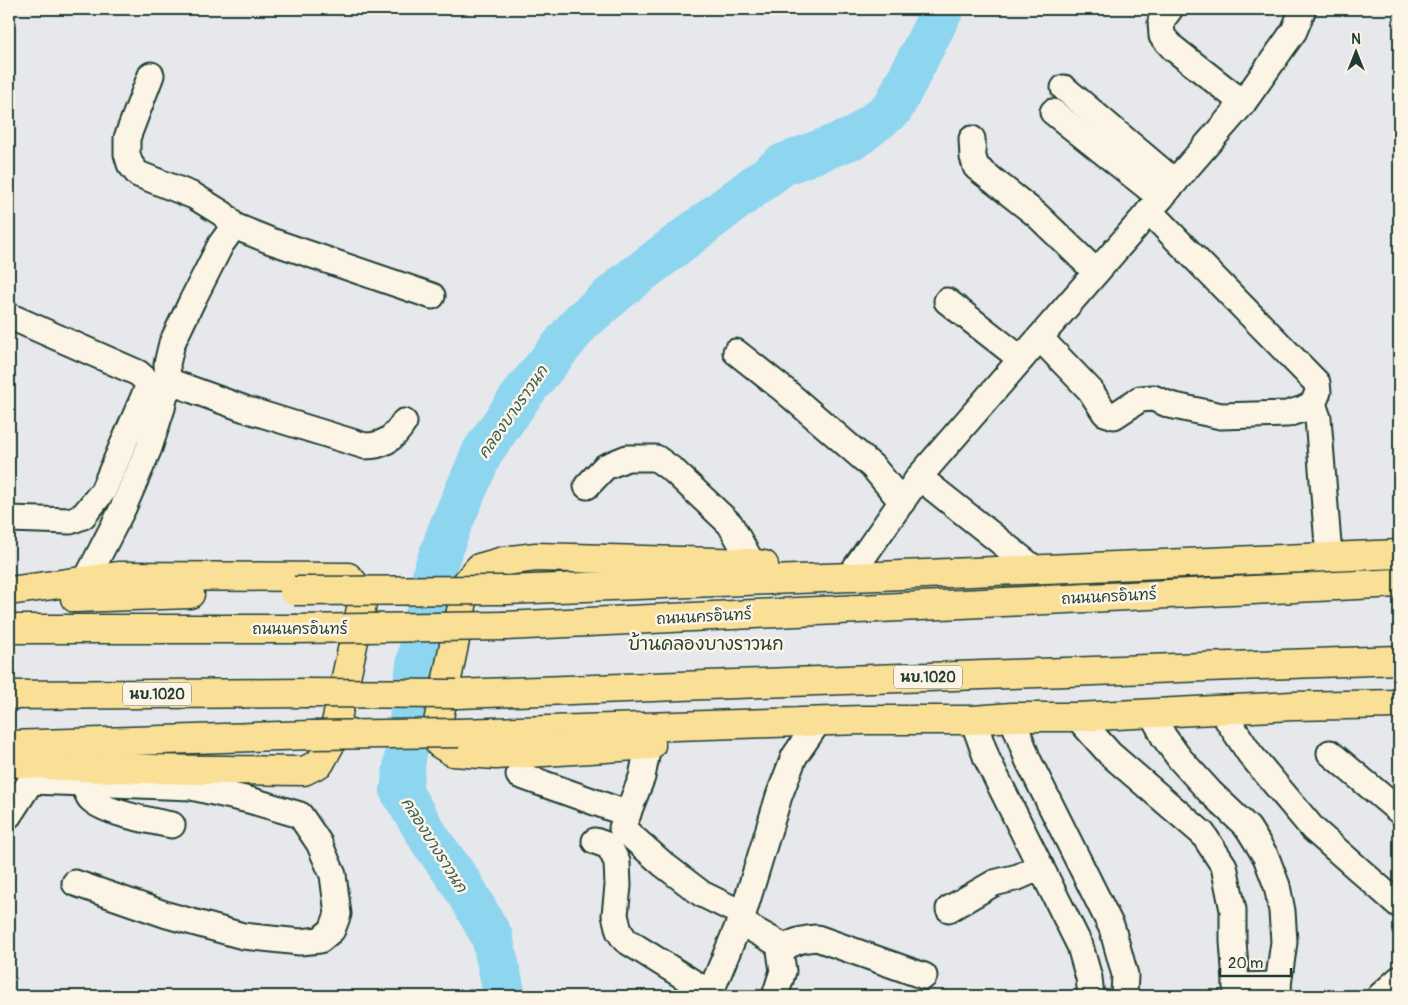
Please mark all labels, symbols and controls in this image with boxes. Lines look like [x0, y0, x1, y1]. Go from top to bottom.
north arrow [1330, 28, 1380, 78]
text: N [1351, 31, 1361, 48]
water label: คลองบางราวนก [474, 361, 553, 462]
street label: ถนนนครอินทร์ [1061, 584, 1158, 609]
street label: ถนนนครอินทร์ [656, 604, 753, 629]
street label: ถนนนครอินทร์ [252, 619, 348, 639]
district label: บ้านคลองบางราวนก [628, 632, 784, 656]
road number: นบ.1020 [894, 666, 962, 689]
road number: นบ.1020 [123, 682, 191, 706]
water label: คลองบางราวนก [397, 794, 472, 898]
scale bar [1220, 945, 1292, 977]
text: 20 m [1228, 954, 1263, 973]

